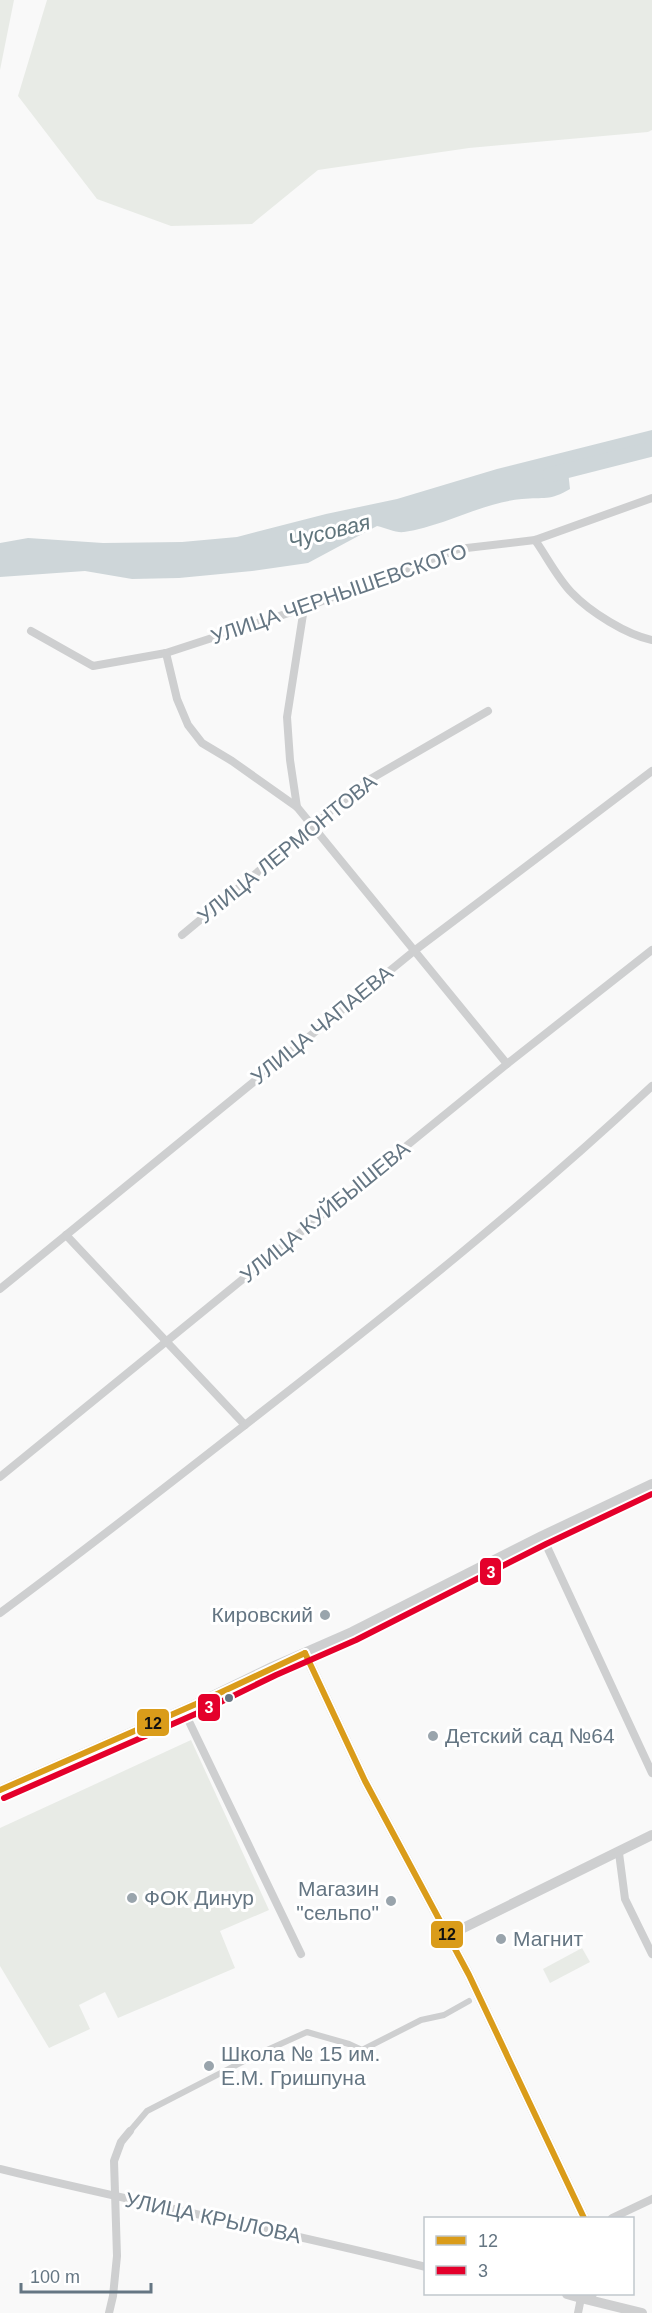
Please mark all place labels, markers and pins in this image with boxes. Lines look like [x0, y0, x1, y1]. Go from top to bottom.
place label: Кировский [212, 1603, 313, 1626]
marker: Кировский [318, 1608, 332, 1622]
unlabelled marker [223, 1692, 235, 1704]
place label: Детский сад №64 [445, 1724, 615, 1747]
marker: Детский сад №64 [426, 1729, 440, 1743]
place label: Магазин "сельпо" [296, 1877, 379, 1924]
place label: ФОК Динур [144, 1886, 254, 1909]
marker: ФОК Динур [125, 1891, 139, 1905]
marker: Магазин "сельпо" [384, 1894, 398, 1908]
place label: Магнит [513, 1927, 583, 1950]
marker: Магнит [494, 1932, 508, 1946]
place label: Школа № 15 им. Е.М. Гришпуна [221, 2042, 380, 2089]
marker: Школа № 15 им. Е.М. Гришпуна [202, 2059, 216, 2073]

